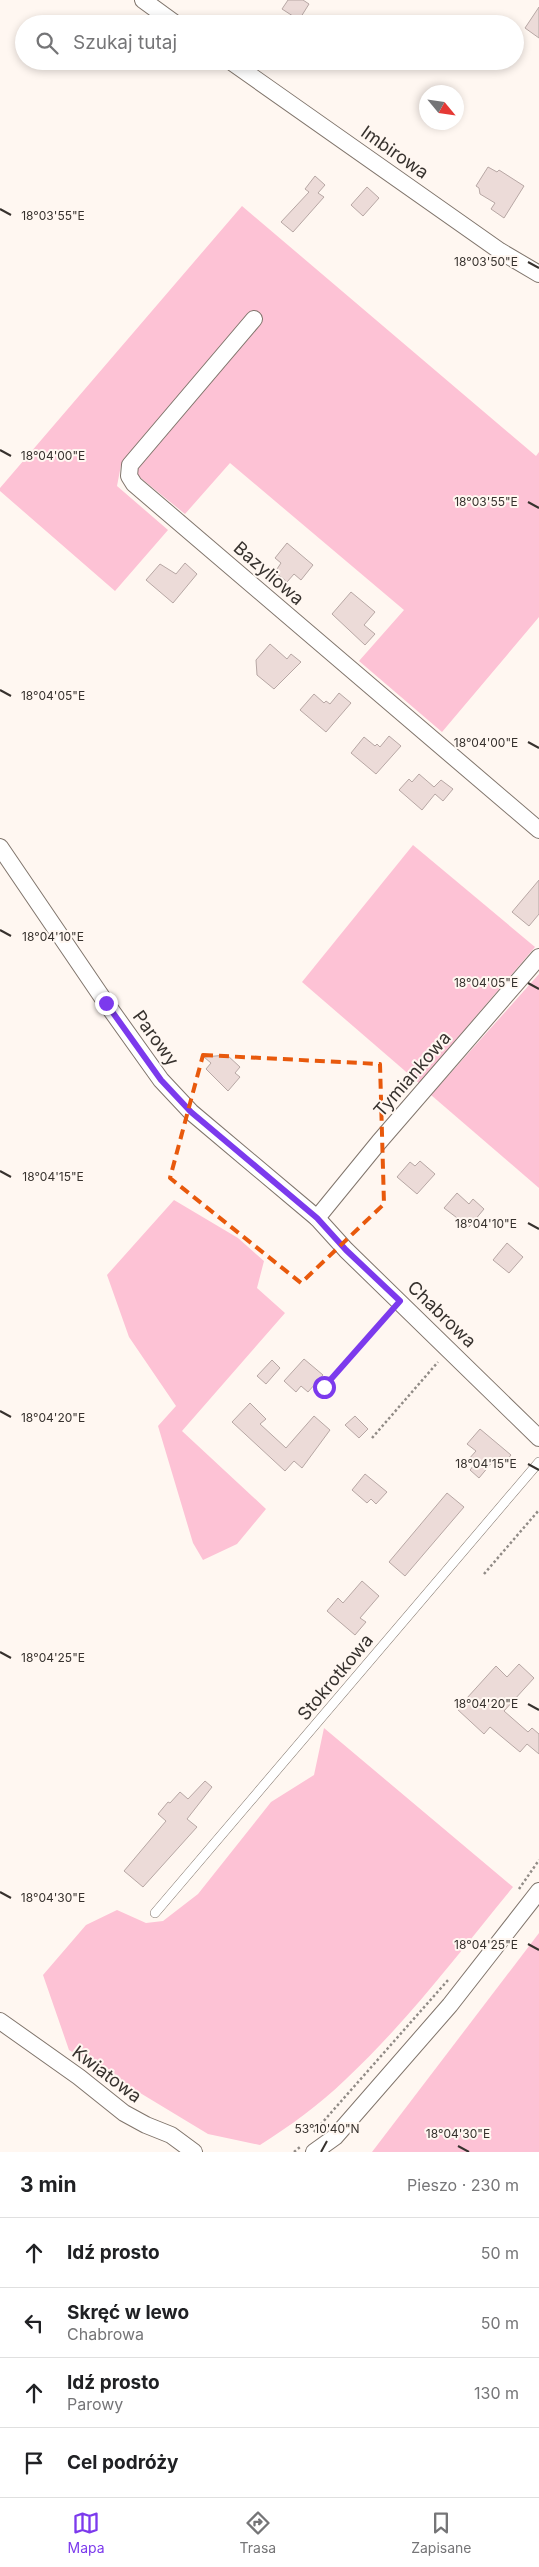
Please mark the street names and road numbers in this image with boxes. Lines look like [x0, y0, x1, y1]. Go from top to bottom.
street label: Imbirowa [357, 121, 433, 183]
street label: Bazyliowa [230, 537, 308, 609]
street label: Parowy [129, 1006, 183, 1070]
street label: Tymiankowa [369, 1027, 455, 1121]
street label: Chabrowa [404, 1276, 480, 1352]
street label: Stokrotkowa [293, 1630, 377, 1724]
street label: Kwiatowa [68, 2041, 146, 2107]

